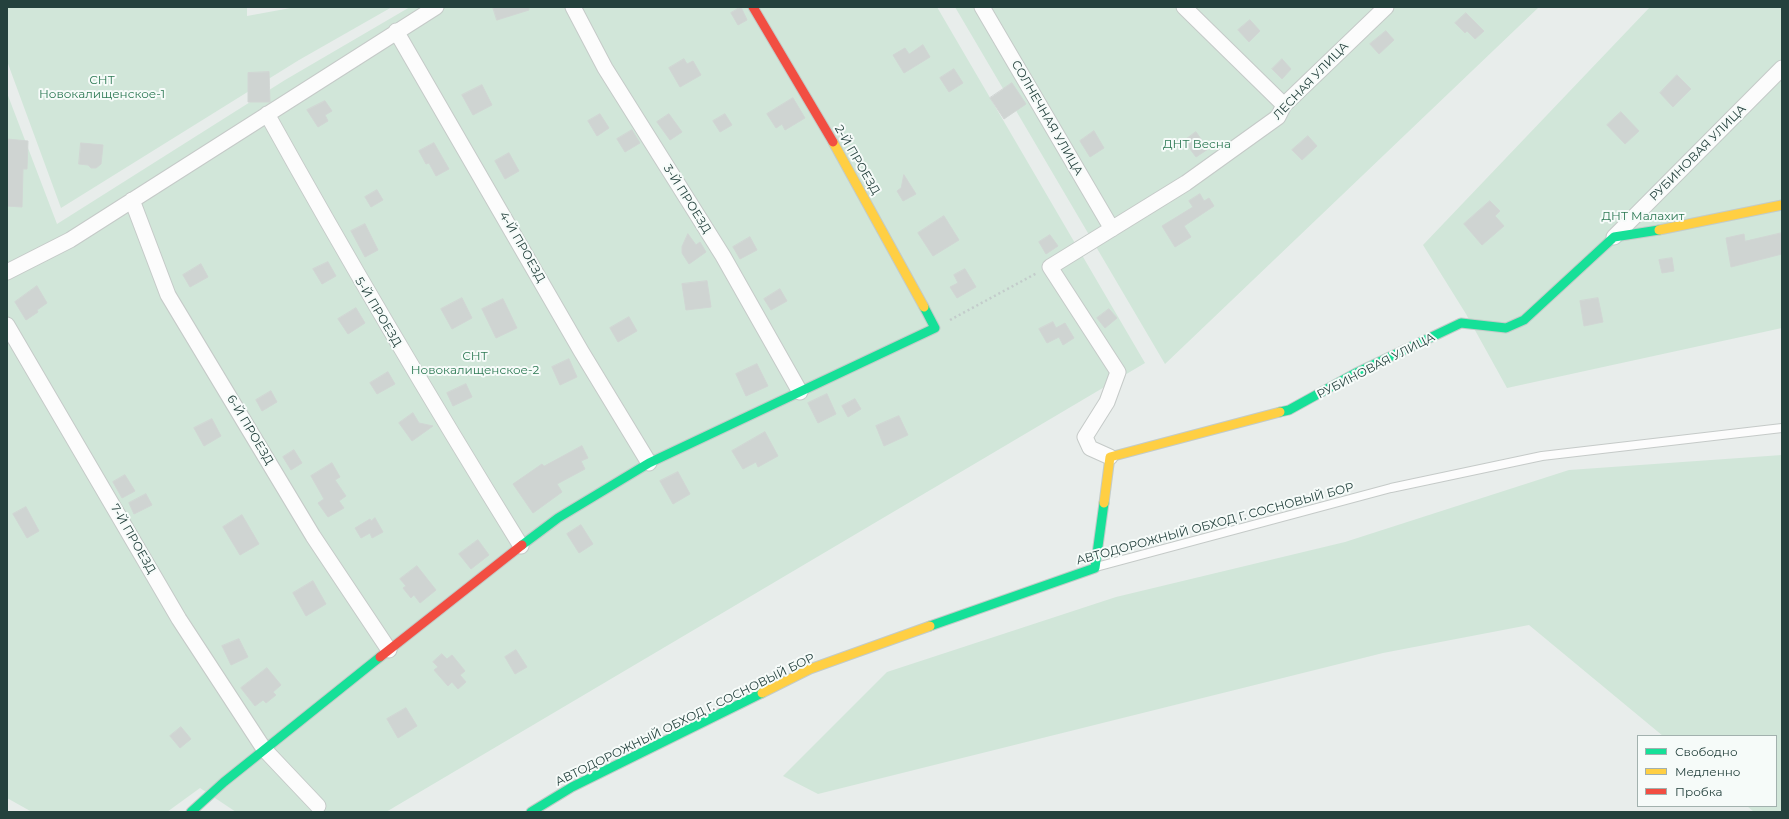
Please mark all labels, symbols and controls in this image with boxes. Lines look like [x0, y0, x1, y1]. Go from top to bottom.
street label: ЛЕСНАЯ УЛИЦА [1270, 39, 1352, 123]
street label: СОЛНЕЧНАЯ УЛИЦА [1008, 58, 1086, 178]
park label: СНТ Новокалищенское-1 [39, 73, 165, 101]
street label: РУБИНОВАЯ УЛИЦА [1647, 102, 1749, 204]
street label: 2-Й ПРОЕЗД [831, 123, 883, 197]
park label: ДНТ Весна [1163, 137, 1231, 151]
street label: 3-Й ПРОЕЗД [660, 162, 714, 236]
street label: 4-Й ПРОЕЗД [496, 209, 548, 285]
park label: ДНТ Малахит [1602, 209, 1684, 223]
street label: 5-Й ПРОЕЗД [352, 275, 404, 349]
street label: РУБИНОВАЯ УЛИЦА [1315, 330, 1437, 402]
park label: СНТ Новокалищенское-2 [411, 349, 539, 377]
street label: 6-Й ПРОЕЗД [224, 393, 276, 467]
street label: АВТОДОРОЖНЫЙ ОБХОД Г. СОСНОВЫЙ БОР [1075, 480, 1355, 568]
street label: 7-Й ПРОЕЗД [107, 502, 159, 576]
street label: АВТОДОРОЖНЫЙ ОБХОД Г. СОСНОВЫЙ БОР [553, 651, 817, 789]
legend [1637, 735, 1777, 807]
text: Свободно [1675, 744, 1738, 759]
text: Медленно [1675, 764, 1740, 779]
text: Пробка [1675, 784, 1723, 799]

